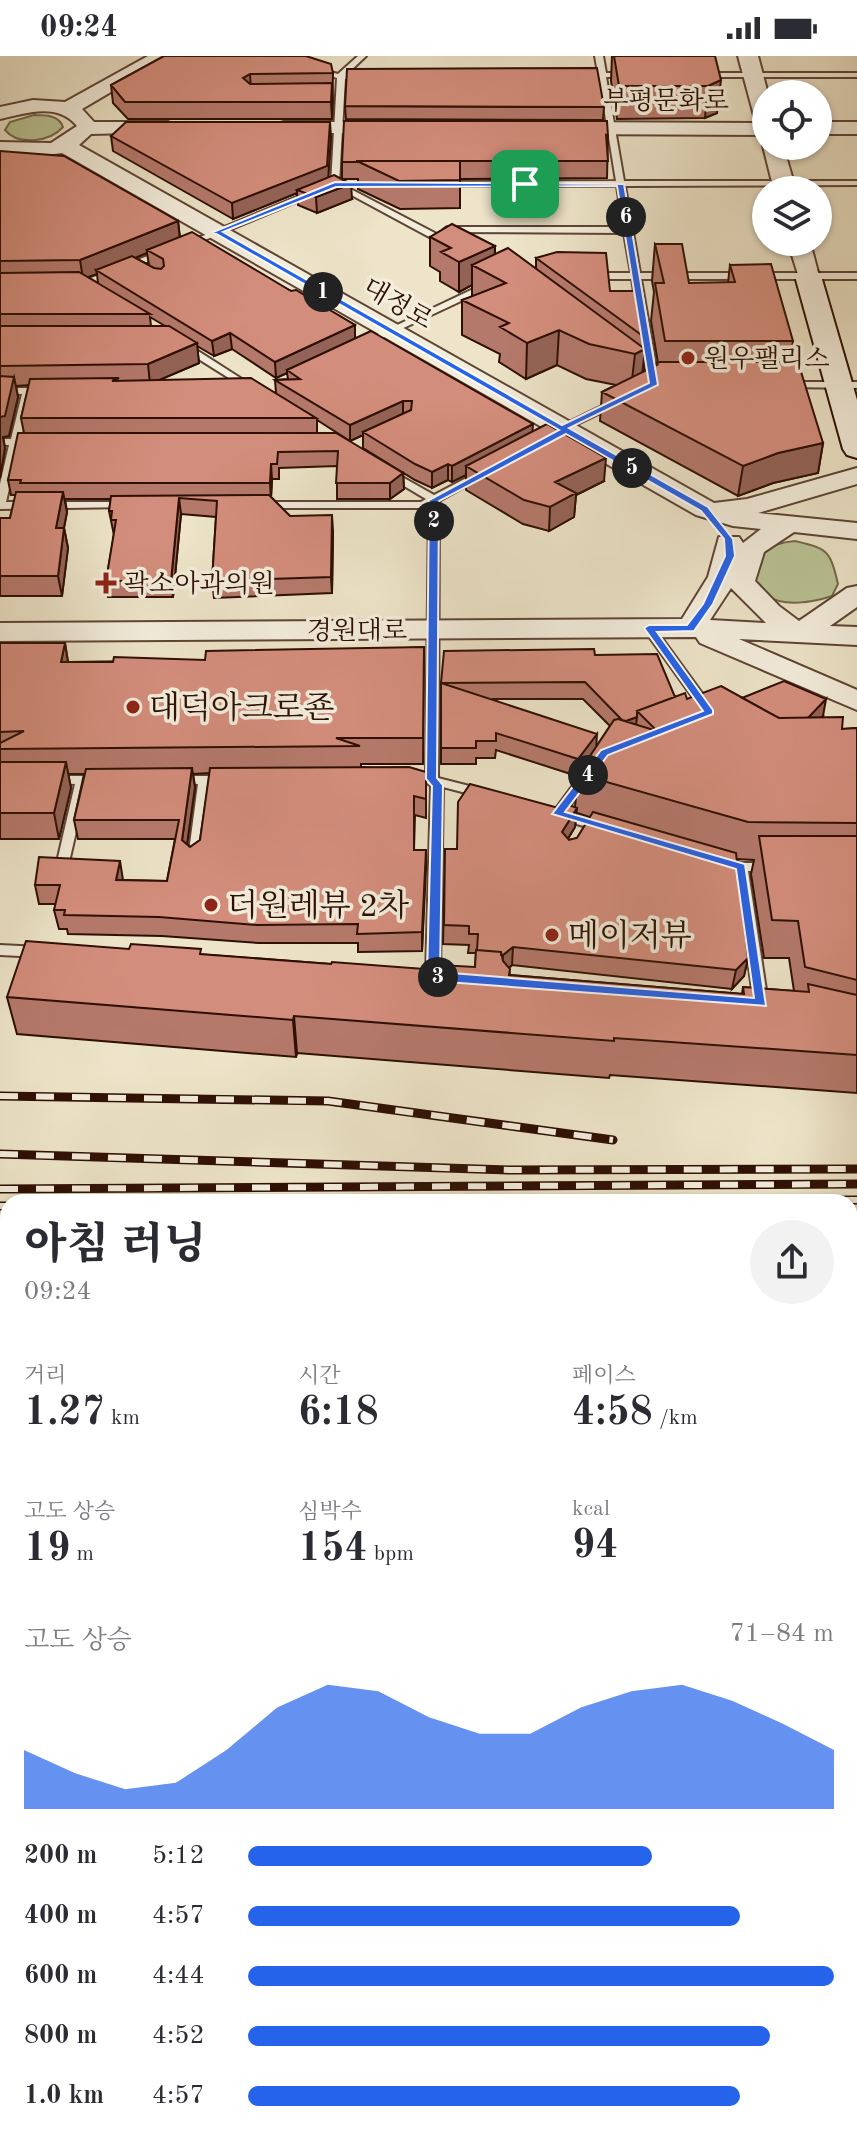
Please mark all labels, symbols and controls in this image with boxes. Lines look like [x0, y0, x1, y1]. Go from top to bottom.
text: 09:24 [40, 13, 118, 43]
map controls [752, 80, 832, 256]
button: locate [752, 80, 832, 160]
street label: 부평문화로 [603, 87, 729, 115]
pin [491, 150, 559, 218]
icon: arrive [503, 162, 547, 206]
button: layers [752, 176, 832, 256]
pin: 6 [606, 197, 646, 237]
text: 6 [620, 206, 632, 228]
pin: 1 [303, 272, 343, 312]
street label: 대정로 [358, 273, 437, 335]
text: 1 [317, 281, 329, 303]
place label: 원우팰리스 [704, 345, 830, 373]
marker: 원우팰리스 [679, 349, 697, 367]
pin: 5 [612, 448, 652, 488]
text: 5 [626, 457, 638, 479]
pin: 2 [414, 501, 454, 541]
text: 2 [428, 510, 440, 532]
place label: 곽소아과의원 [124, 570, 275, 598]
marker: 곽소아과의원 [95, 572, 117, 594]
street label: 경원대로 [307, 617, 407, 645]
place label: 대덕아크로죤 [149, 690, 335, 726]
marker: 대덕아크로죤 [124, 698, 142, 716]
pin: 4 [568, 755, 608, 795]
text: 4 [582, 764, 594, 786]
place label: 더원레뷰 2차 [227, 888, 409, 924]
marker: 더원레뷰 2차 [202, 896, 220, 914]
place label: 메이저뷰 [568, 918, 692, 954]
marker: 메이저뷰 [543, 926, 561, 944]
pin: 3 [418, 957, 458, 997]
text: 3 [432, 966, 444, 988]
button: share [750, 1220, 834, 1304]
text: 아침 러닝 [24, 1224, 206, 1268]
text: 09:24 [24, 1279, 92, 1305]
text: 거리 [24, 1365, 67, 1387]
text: 시간 [298, 1365, 341, 1387]
text: 페이스 [572, 1365, 636, 1387]
text: 1.27 [24, 1394, 105, 1434]
text: 6:18 [298, 1394, 379, 1434]
text: 4:58 [572, 1394, 653, 1434]
text: km [105, 1407, 140, 1429]
text: /km [653, 1407, 698, 1429]
text: kcal [572, 1498, 610, 1520]
text: 고도 상승 [24, 1501, 115, 1523]
text: 심박수 [298, 1501, 362, 1523]
text: 94 [572, 1527, 618, 1567]
text: 19 [24, 1530, 70, 1570]
text: 154 [298, 1530, 368, 1570]
text: m [70, 1543, 94, 1565]
text: bpm [368, 1543, 414, 1565]
text: 71–84 m [730, 1621, 834, 1647]
text: 고도 상승 [24, 1628, 132, 1654]
text: 200 m [24, 1843, 97, 1869]
text: 5:12 [152, 1843, 205, 1869]
text: 400 m [24, 1903, 97, 1929]
text: 4:57 [152, 1903, 205, 1929]
text: 600 m [24, 1963, 97, 1989]
text: 4:44 [152, 1963, 205, 1989]
text: 800 m [24, 2023, 97, 2049]
text: 4:52 [152, 2023, 205, 2049]
text: 1.0 km [24, 2083, 104, 2109]
text: 4:57 [152, 2083, 205, 2109]

